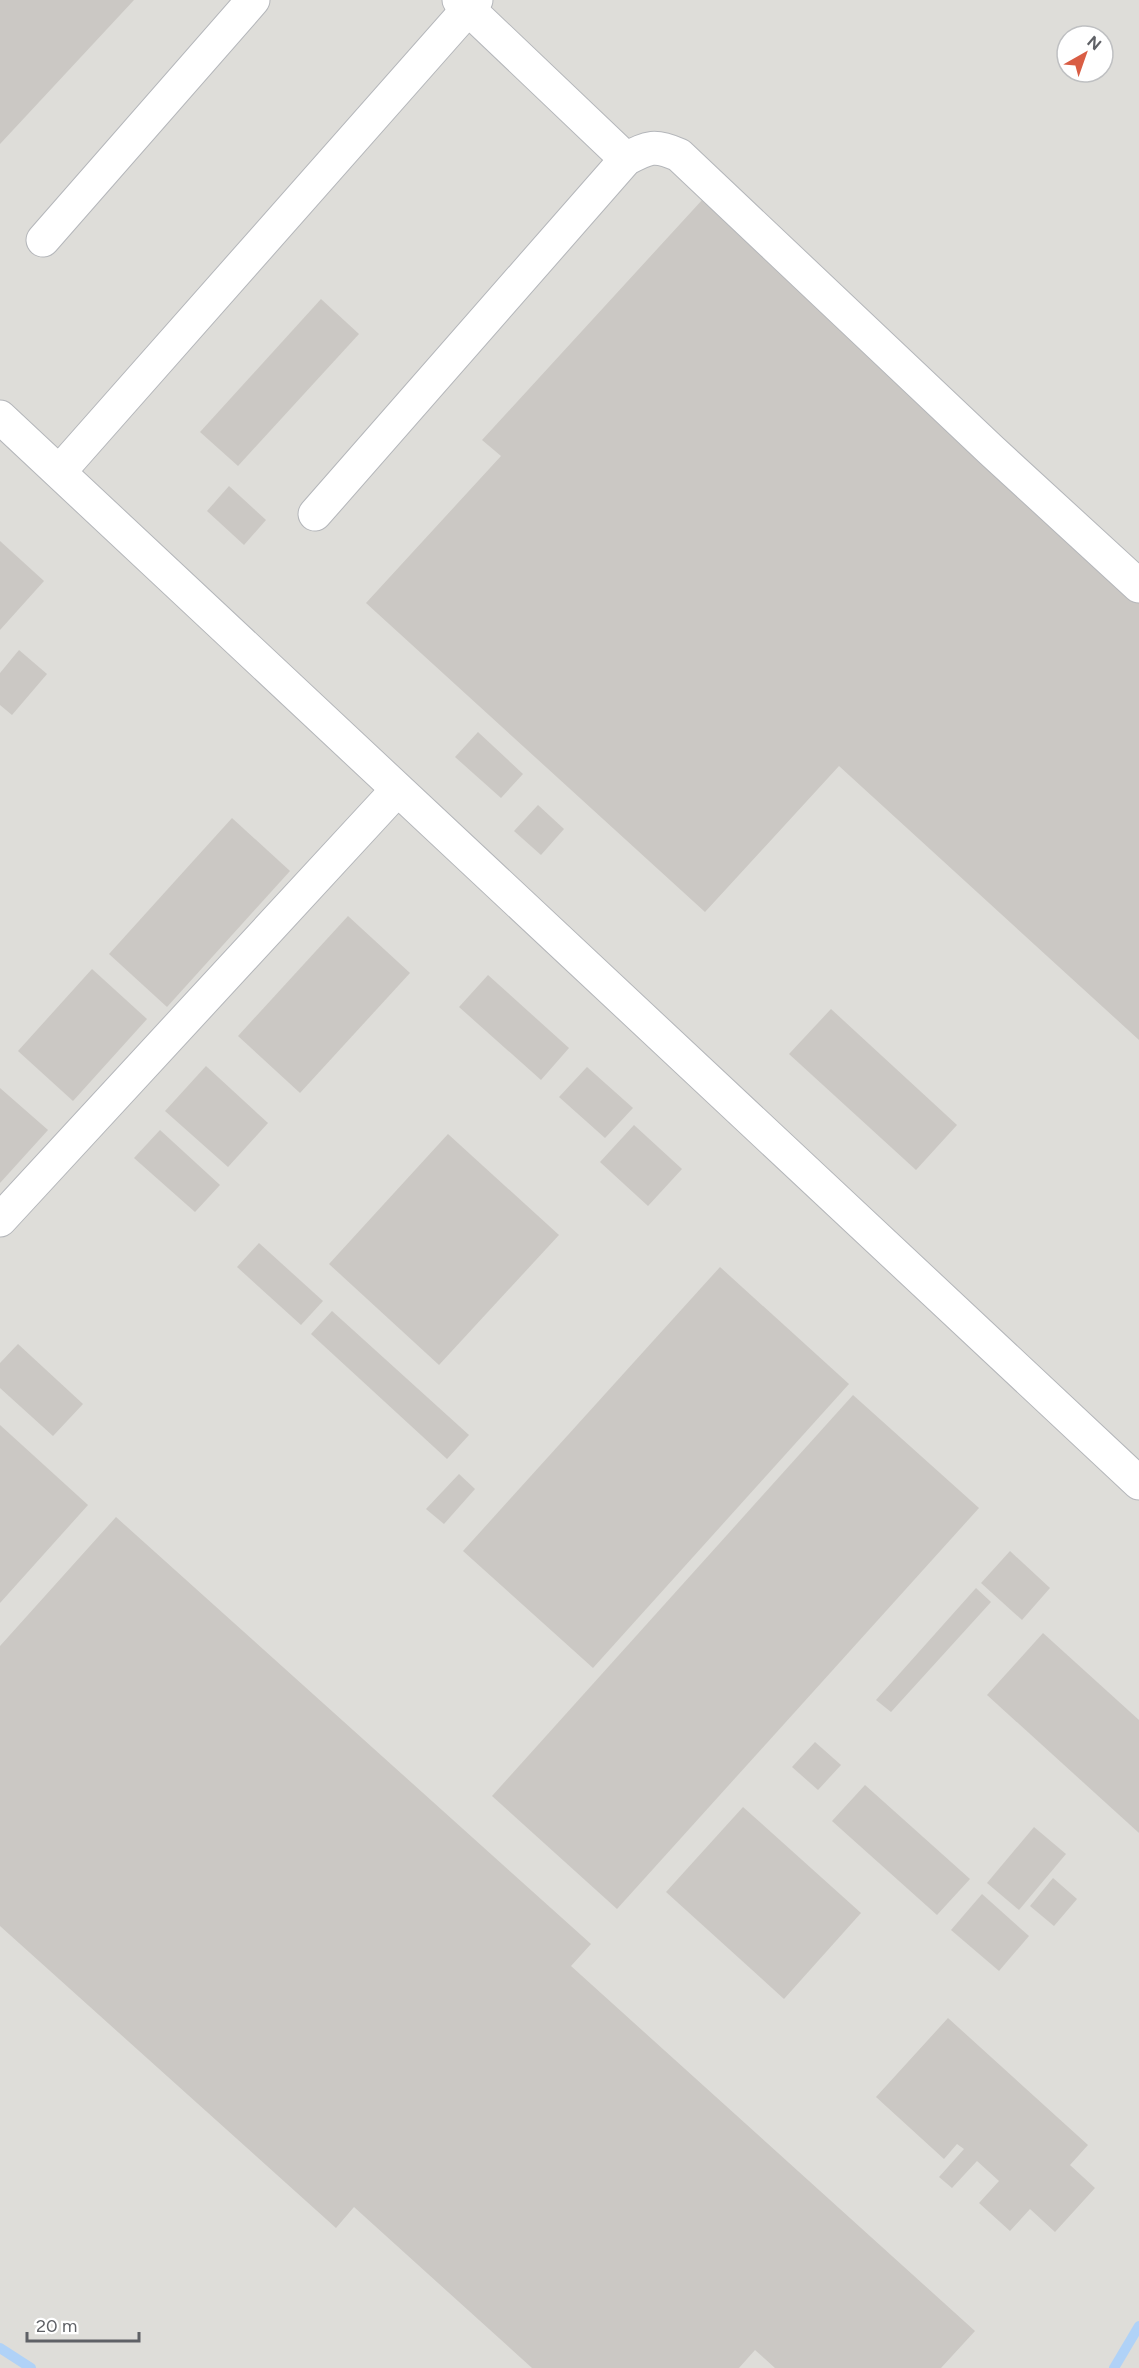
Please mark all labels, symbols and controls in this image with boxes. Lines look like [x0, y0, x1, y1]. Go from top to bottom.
north arrow [1055, 24, 1115, 84]
text: N [1083, 32, 1105, 54]
scale bar [27, 2305, 140, 2343]
text: 20 m [36, 2315, 77, 2337]

